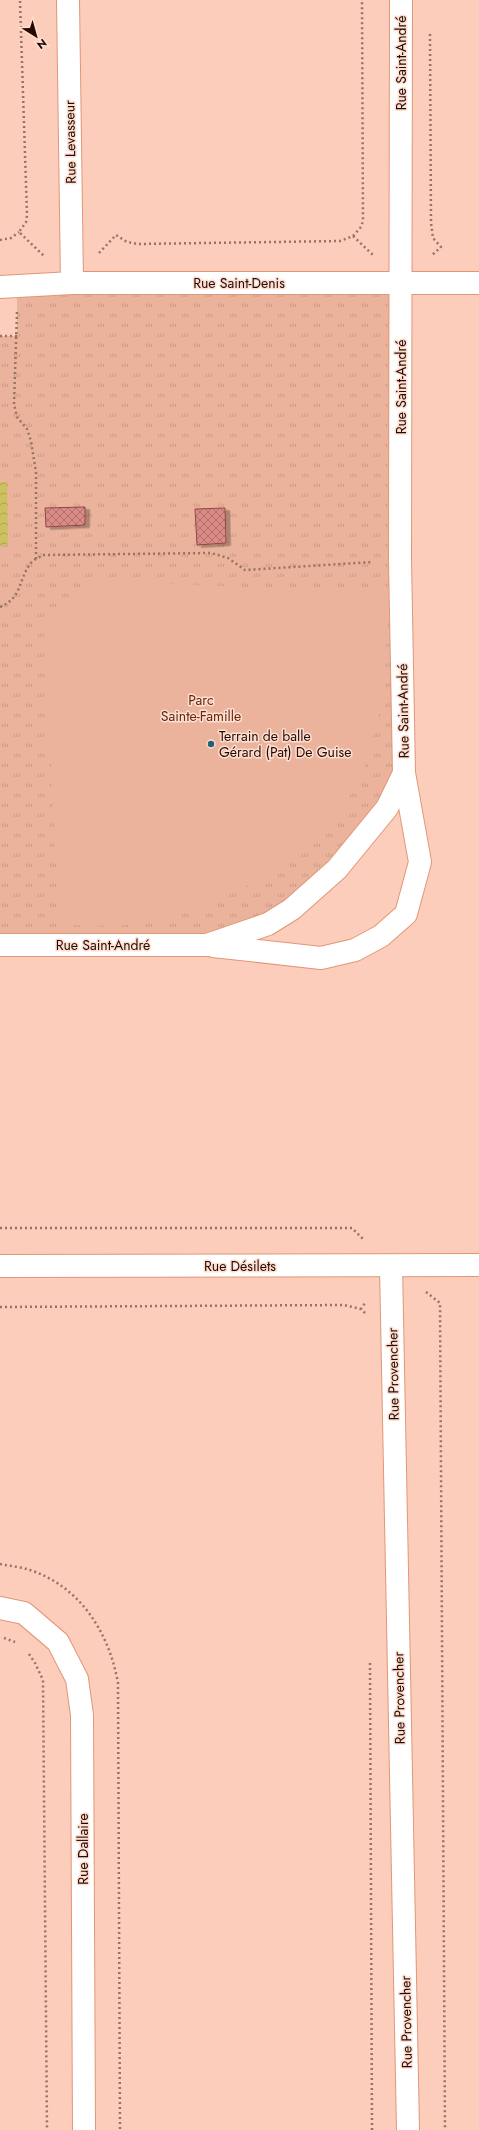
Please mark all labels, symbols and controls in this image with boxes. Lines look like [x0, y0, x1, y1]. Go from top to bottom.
north arrow [16, 16, 56, 56]
street label: Rue Saint-André [391, 16, 411, 110]
text: N [34, 35, 50, 53]
street label: Rue Levasseur [59, 100, 81, 184]
street label: Rue Saint-Denis [193, 273, 285, 293]
street label: Rue Saint-André [391, 340, 411, 434]
street label: Rue Saint-André [392, 663, 414, 759]
park label: Parc Sainte-Famille [161, 690, 241, 726]
place label: Terrain de balle Gérard (Pat) De Guise [219, 726, 351, 762]
marker: Terrain de balle Gérard (Pat) De Guise [206, 739, 216, 749]
street label: Rue Saint-André [56, 935, 150, 955]
street label: Rue Désilets [204, 1256, 276, 1276]
street label: Rue Provencher [382, 1327, 404, 1420]
street label: Rue Provencher [388, 1651, 410, 1744]
street label: Rue Dallaire [73, 1813, 93, 1885]
street label: Rue Provencher [395, 1975, 417, 2068]

